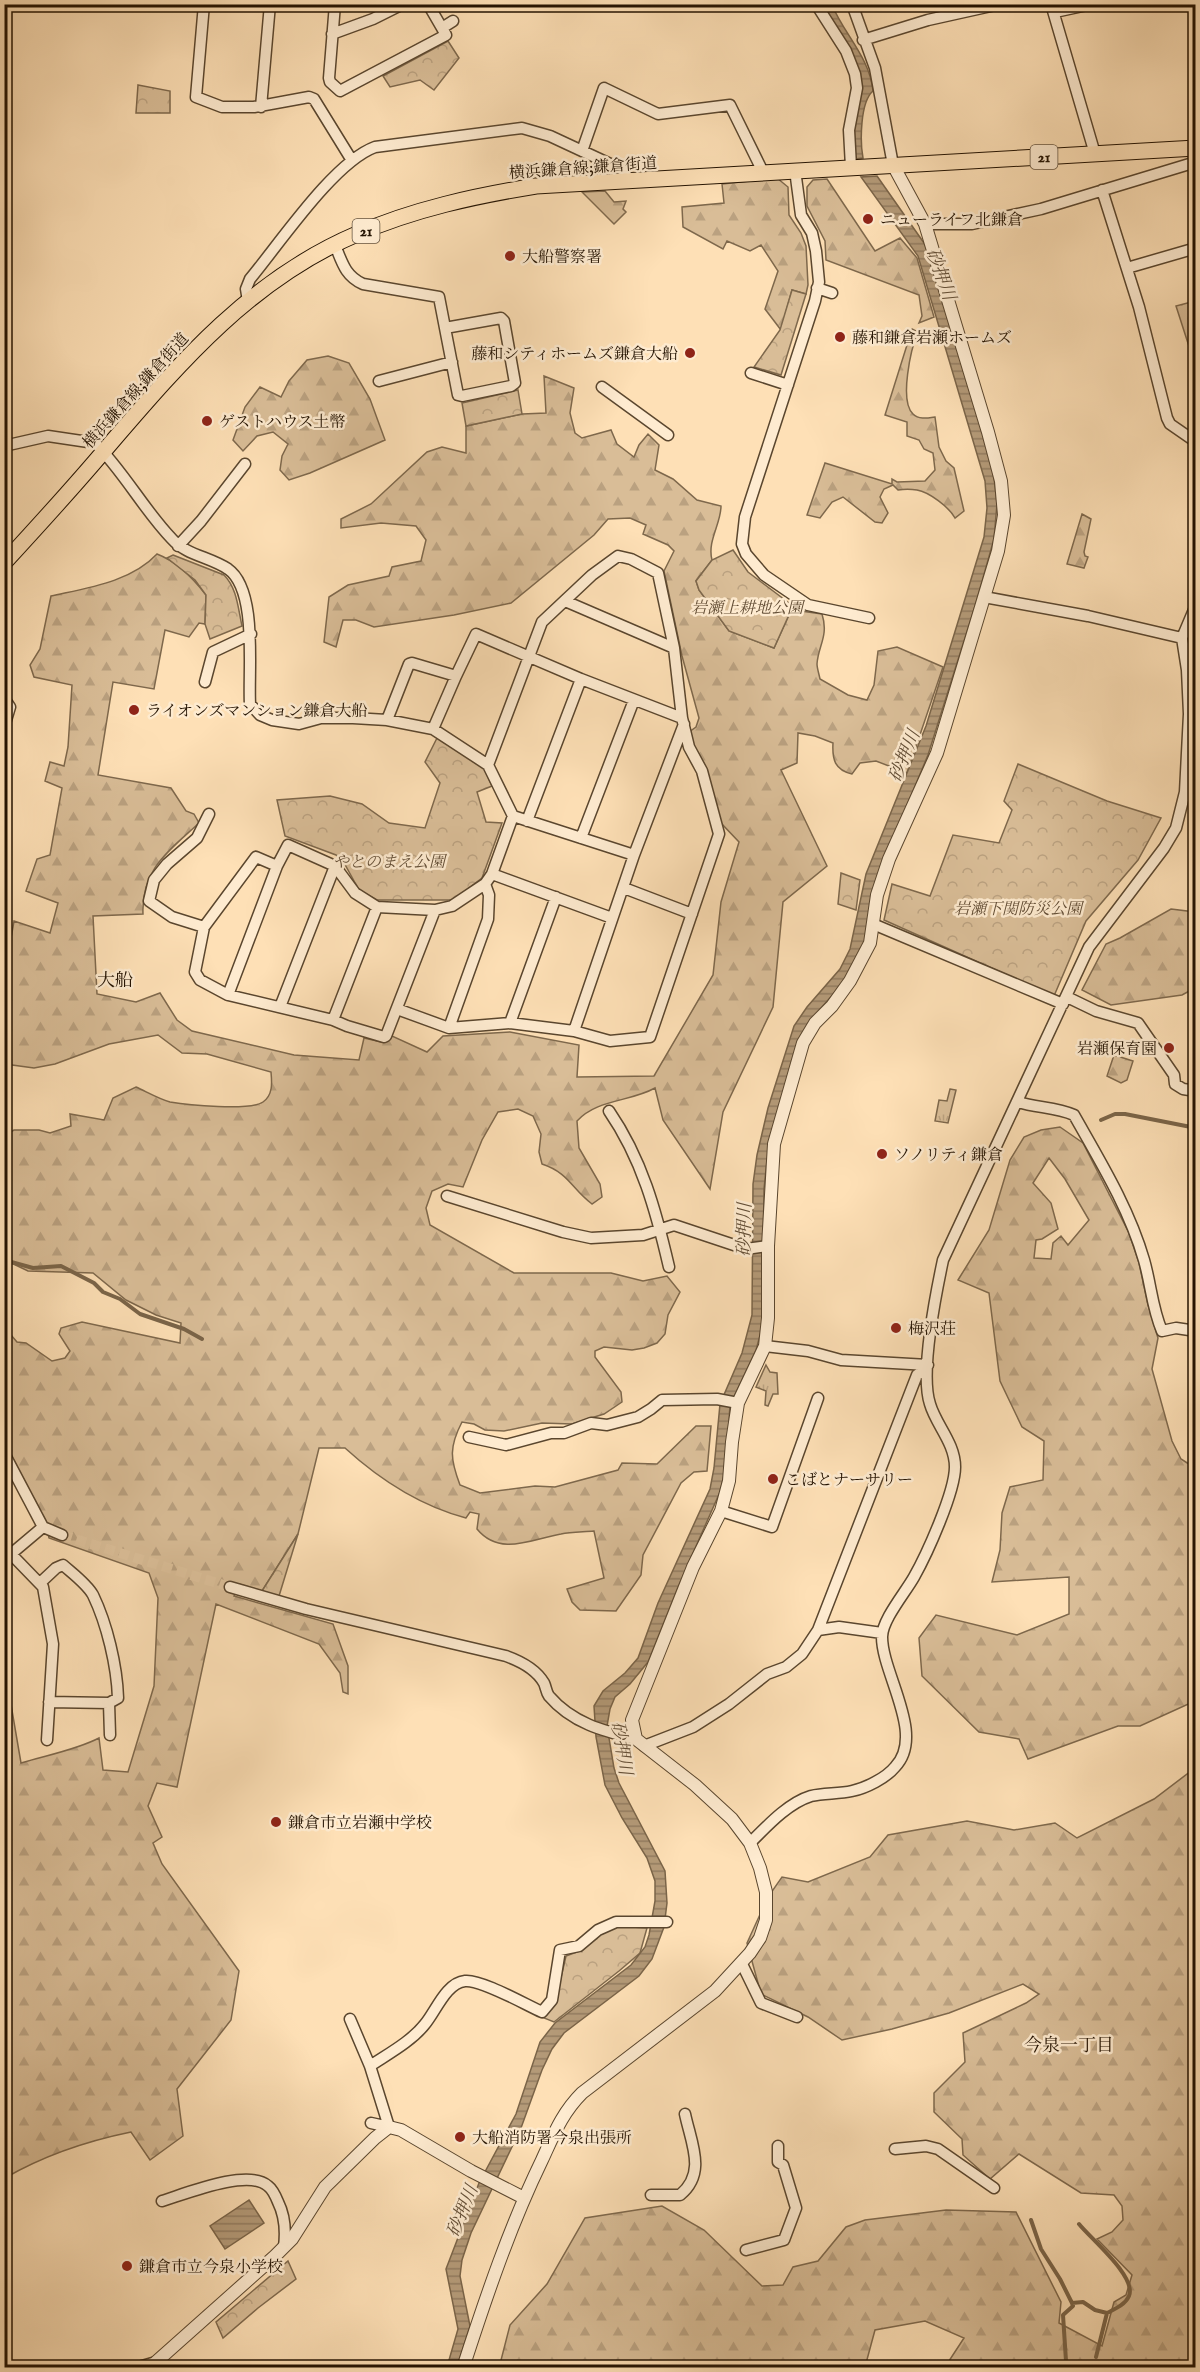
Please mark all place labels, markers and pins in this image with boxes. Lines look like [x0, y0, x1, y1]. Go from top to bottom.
place label: ニューライフ北鎌倉 [880, 211, 1023, 231]
marker: ニューライフ北鎌倉 [861, 212, 875, 226]
place label: 大船警察署 [522, 248, 602, 268]
marker: 大船警察署 [503, 249, 517, 263]
place label: 藤和鎌倉岩瀬ホームズ [852, 329, 1012, 349]
marker: 藤和鎌倉岩瀬ホームズ [833, 330, 847, 344]
place label: 藤和シティホームズ鎌倉大船 [471, 345, 678, 365]
marker: 藤和シティホームズ鎌倉大船 [683, 346, 697, 360]
place label: ゲストハウス土幣 [219, 413, 346, 433]
marker: ゲストハウス土幣 [200, 414, 214, 428]
place label: ライオンズマンション鎌倉大船 [146, 702, 368, 722]
marker: ライオンズマンション鎌倉大船 [127, 703, 141, 717]
place label: 岩瀬保育園 [1077, 1040, 1157, 1060]
marker: 岩瀬保育園 [1162, 1041, 1176, 1055]
place label: ソノリティ鎌倉 [894, 1146, 1003, 1166]
marker: ソノリティ鎌倉 [875, 1147, 889, 1161]
place label: 梅沢荘 [908, 1320, 956, 1340]
marker: 梅沢荘 [889, 1321, 903, 1335]
place label: こばとナーサリー [785, 1471, 913, 1491]
marker: こばとナーサリー [766, 1472, 780, 1486]
place label: 鎌倉市立岩瀬中学校 [288, 1814, 432, 1834]
marker: 鎌倉市立岩瀬中学校 [269, 1815, 283, 1829]
place label: 大船消防署今泉出張所 [472, 2129, 632, 2149]
marker: 大船消防署今泉出張所 [453, 2130, 467, 2144]
place label: 鎌倉市立今泉小学校 [139, 2258, 283, 2278]
marker: 鎌倉市立今泉小学校 [120, 2259, 134, 2273]

